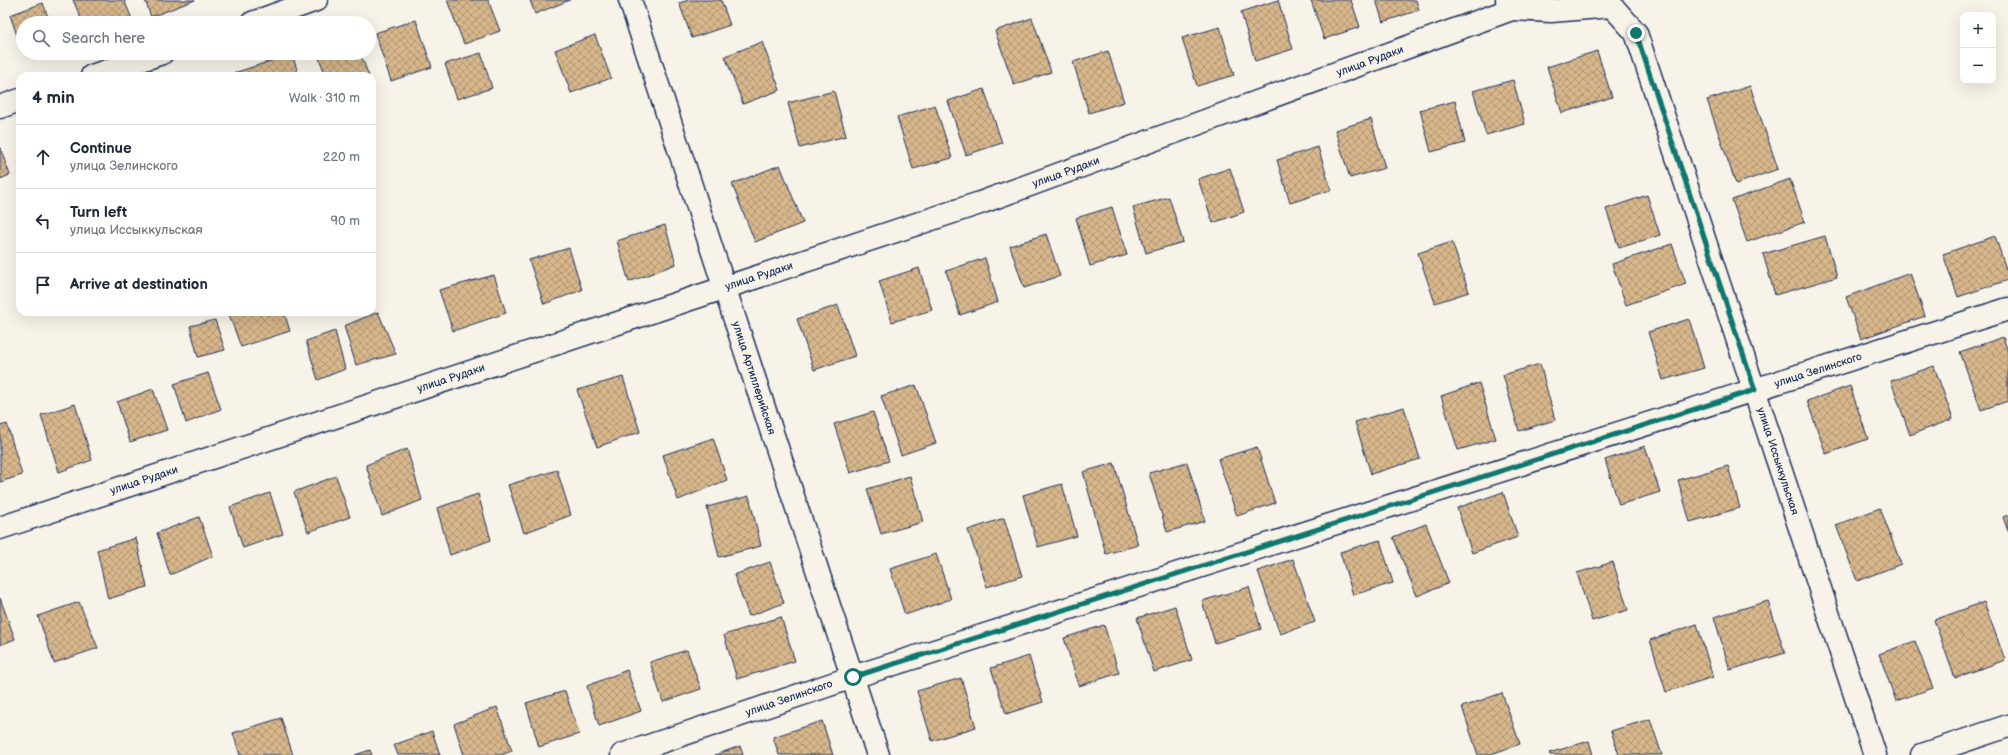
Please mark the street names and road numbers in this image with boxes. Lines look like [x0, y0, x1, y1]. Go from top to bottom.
street label: улица Рудаки [1335, 43, 1405, 79]
street label: улица Рудаки [1031, 154, 1101, 190]
street label: улица Рудаки [723, 259, 795, 293]
street label: улица Артиллерийская [730, 320, 778, 436]
street label: улица Зелинского [1773, 350, 1864, 390]
street label: улица Рудаки [415, 361, 487, 395]
street label: улица Иссыккульская [1754, 406, 1802, 516]
street label: улица Рудаки [108, 463, 180, 497]
street label: улица Зелинского [744, 677, 834, 719]

